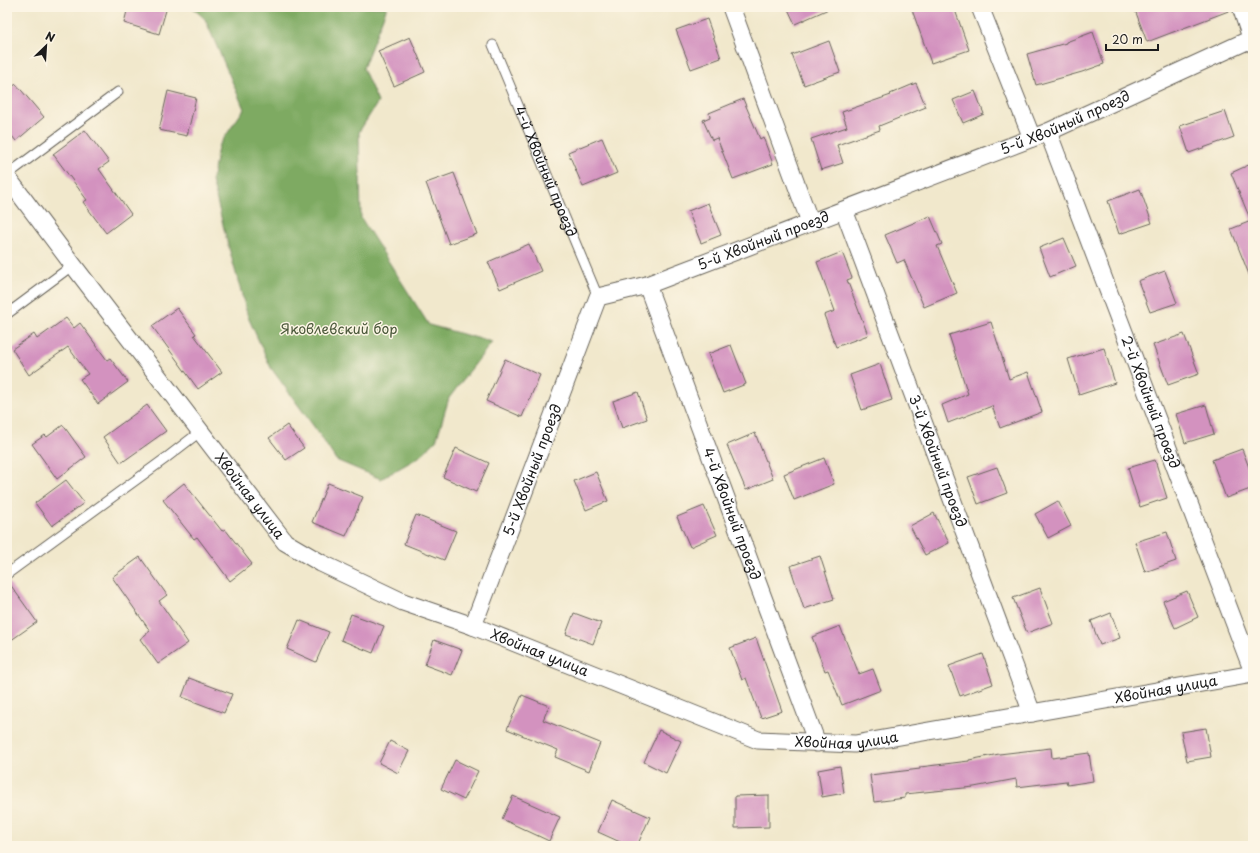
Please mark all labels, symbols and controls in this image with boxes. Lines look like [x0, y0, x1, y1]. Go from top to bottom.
north arrow [26, 26, 66, 66]
scale bar [1106, 26, 1158, 52]
text: N [43, 27, 58, 46]
text: 20 m [1112, 30, 1143, 48]
street label: 5-й Хвойный проезд [997, 85, 1133, 159]
street label: 4-й Хвойный проезд [510, 103, 583, 240]
street label: 5-й Хвойный проезд [694, 205, 832, 275]
park label: Яковлевский бор [281, 318, 397, 339]
street label: 2-й Хвойный проезд [1116, 333, 1186, 471]
street label: 3-й Хвойный проезд [904, 392, 973, 530]
street label: 5-й Хвойный проезд [497, 401, 566, 539]
street label: 4-й Хвойный проезд [698, 444, 767, 583]
street label: Хвойная улица [210, 448, 290, 544]
street label: Хвойная улица [488, 623, 592, 681]
street label: Хвойная улица [1113, 669, 1219, 708]
street label: Хвойная улица [794, 726, 900, 754]

